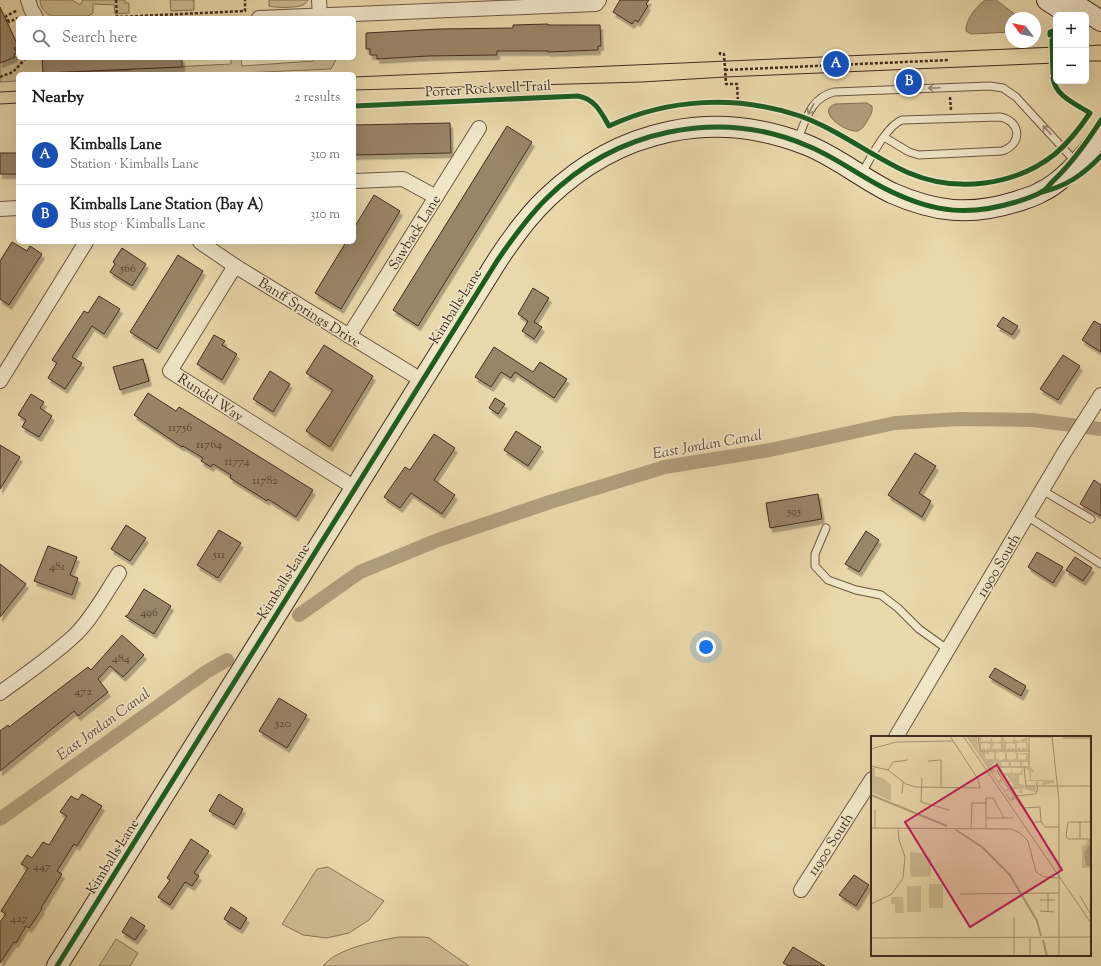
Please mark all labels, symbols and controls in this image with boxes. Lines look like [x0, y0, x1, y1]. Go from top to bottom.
north arrow [1005, 12, 1041, 48]
map controls [1053, 12, 1089, 84]
button: + [1053, 12, 1089, 48]
search box [16, 16, 356, 60]
icon: search [30, 27, 52, 49]
text: Search here [62, 28, 137, 49]
button: − [1053, 48, 1089, 84]
pin: A [823, 49, 849, 79]
pin: B [896, 67, 922, 97]
street label: Porter Rockwell Trail [425, 77, 552, 103]
one-way arrow [928, 84, 941, 92]
text: Nearby [32, 86, 84, 110]
text: 2 results [295, 89, 340, 107]
one-way arrow [807, 103, 815, 115]
one-way arrow [1042, 125, 1051, 135]
text: Kimballs Lane [70, 135, 162, 156]
text: A [40, 146, 50, 164]
text: 310 m [310, 146, 340, 164]
text: Station · Kimballs Lane [70, 156, 199, 174]
street label: Sawback Lane [385, 192, 447, 275]
text: Kimballs Lane Station (Bay A) [70, 195, 263, 216]
text: B [41, 206, 49, 224]
text: 310 m [310, 206, 340, 224]
text: Bus stop · Kimballs Lane [70, 216, 206, 234]
house number: 566 [119, 260, 136, 278]
street label: Kimballs Lane [426, 265, 488, 349]
street label: Banff Springs Drive [254, 274, 364, 353]
street label: Rundel Way [173, 370, 247, 427]
house number: 11756 [168, 419, 192, 437]
water label: East Jordan Canal [651, 425, 764, 465]
house number: 11764 [196, 436, 222, 454]
house number: 11774 [224, 453, 250, 471]
house number: 11782 [252, 472, 278, 490]
house number: 595 [786, 503, 801, 521]
street label: 11900 South [973, 530, 1027, 602]
street label: Kimballs Lane [254, 540, 316, 624]
house number: 511 [212, 546, 225, 564]
house number: 481 [49, 558, 65, 576]
house number: 496 [140, 604, 158, 622]
your location [696, 637, 716, 657]
house number: 484 [112, 650, 130, 668]
house number: 472 [74, 683, 92, 701]
water label: East Jordan Canal [53, 684, 155, 766]
house number: 520 [274, 715, 291, 733]
inset map [871, 736, 1091, 956]
street label: 11900 South [804, 810, 859, 880]
street label: Kimballs Lane [83, 815, 145, 899]
house number: 447 [33, 858, 51, 876]
house number: 427 [10, 910, 28, 928]

